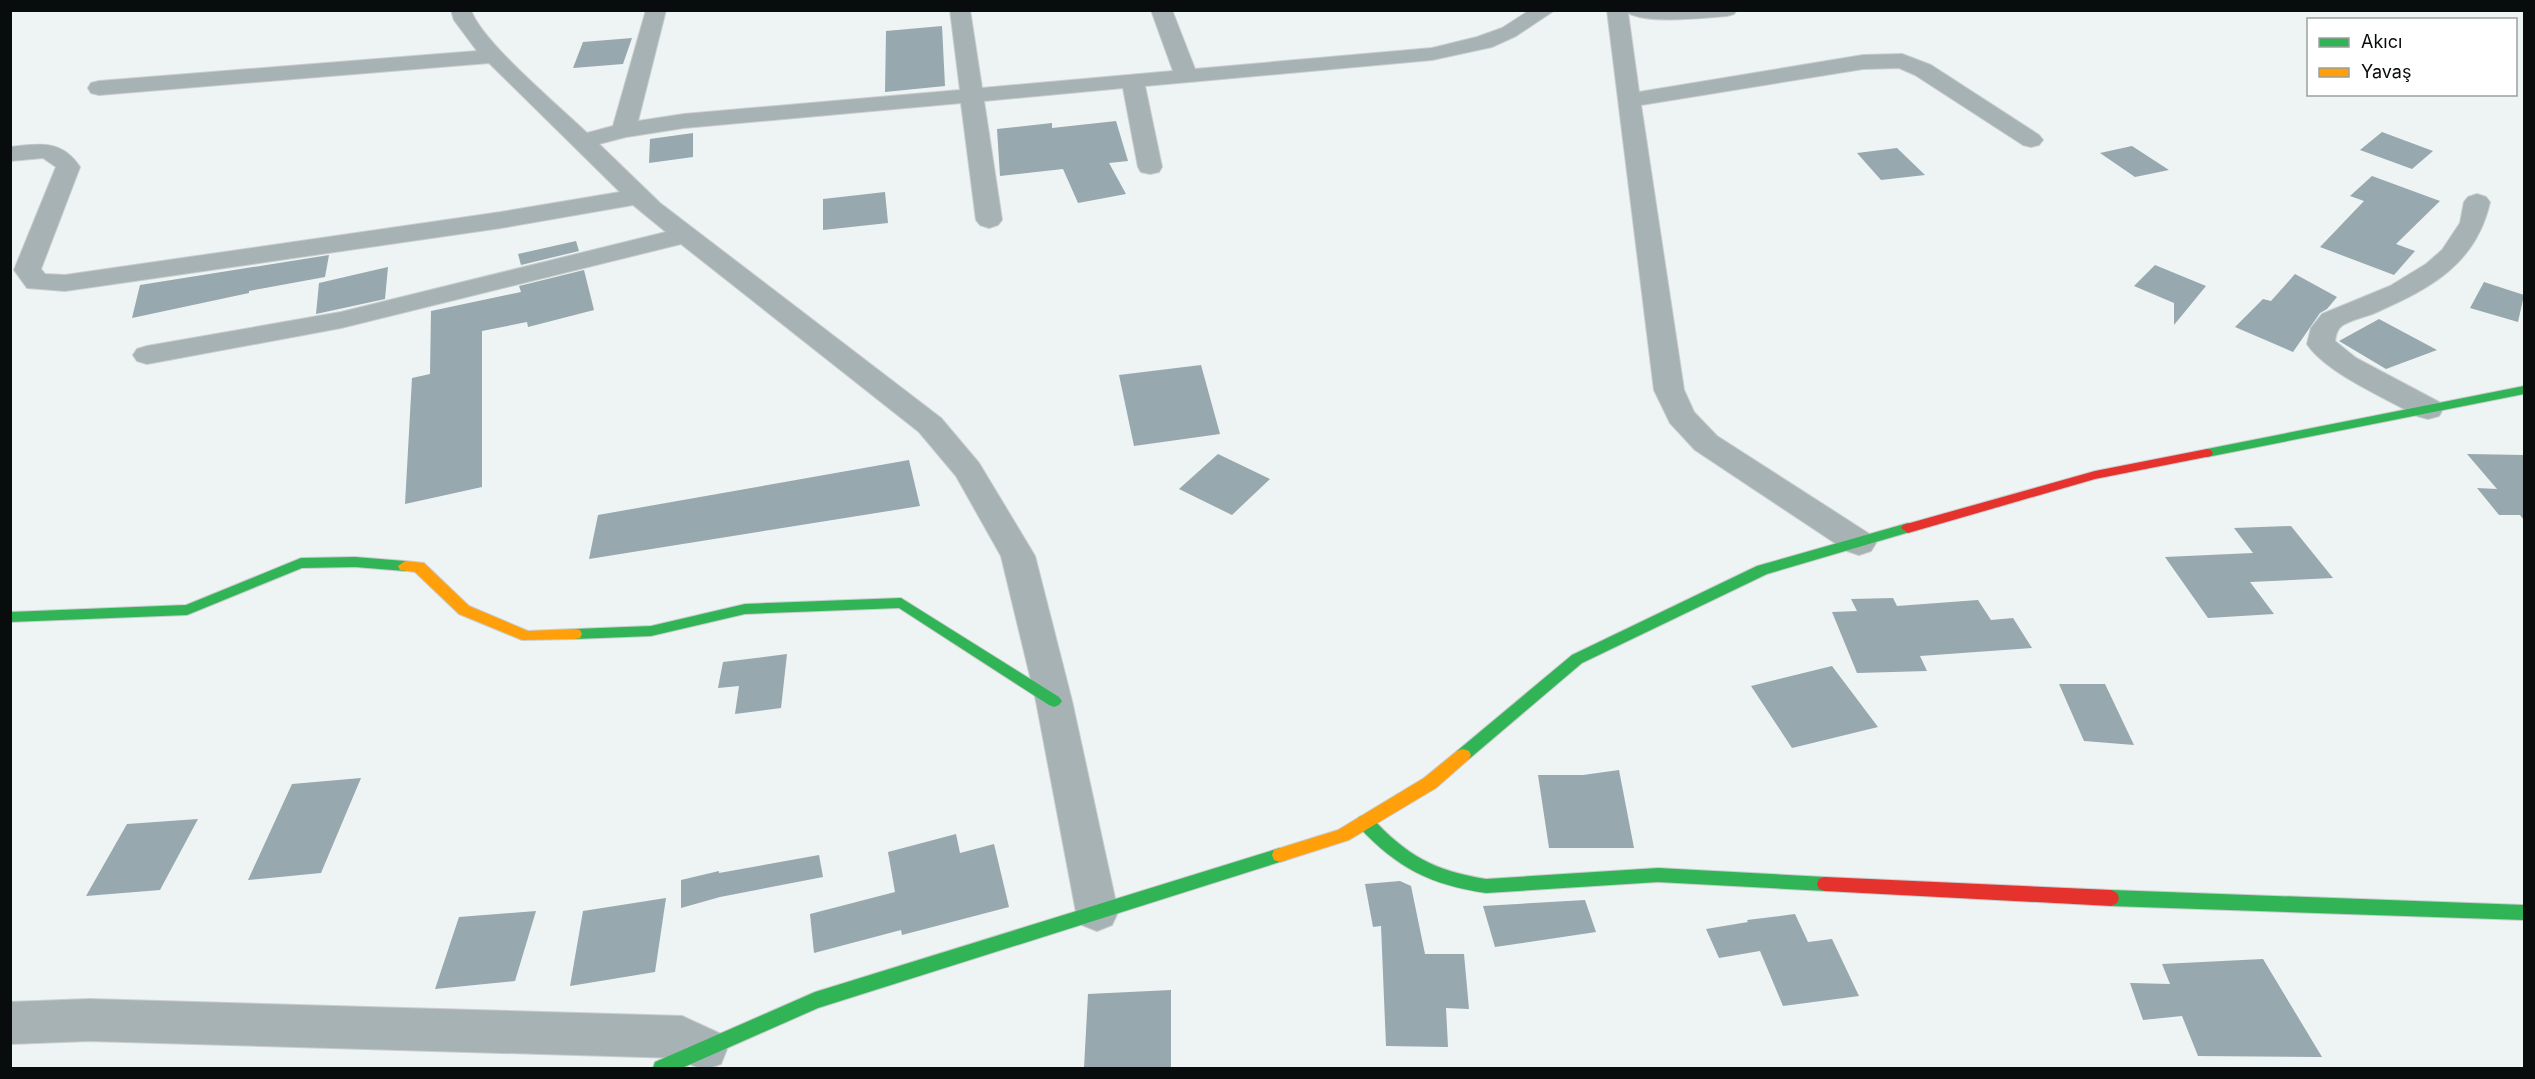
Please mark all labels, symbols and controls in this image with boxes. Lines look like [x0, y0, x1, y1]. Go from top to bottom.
legend [2307, 18, 2517, 96]
text: Akıcı [2361, 31, 2402, 52]
text: Yavaş [2361, 61, 2411, 82]

